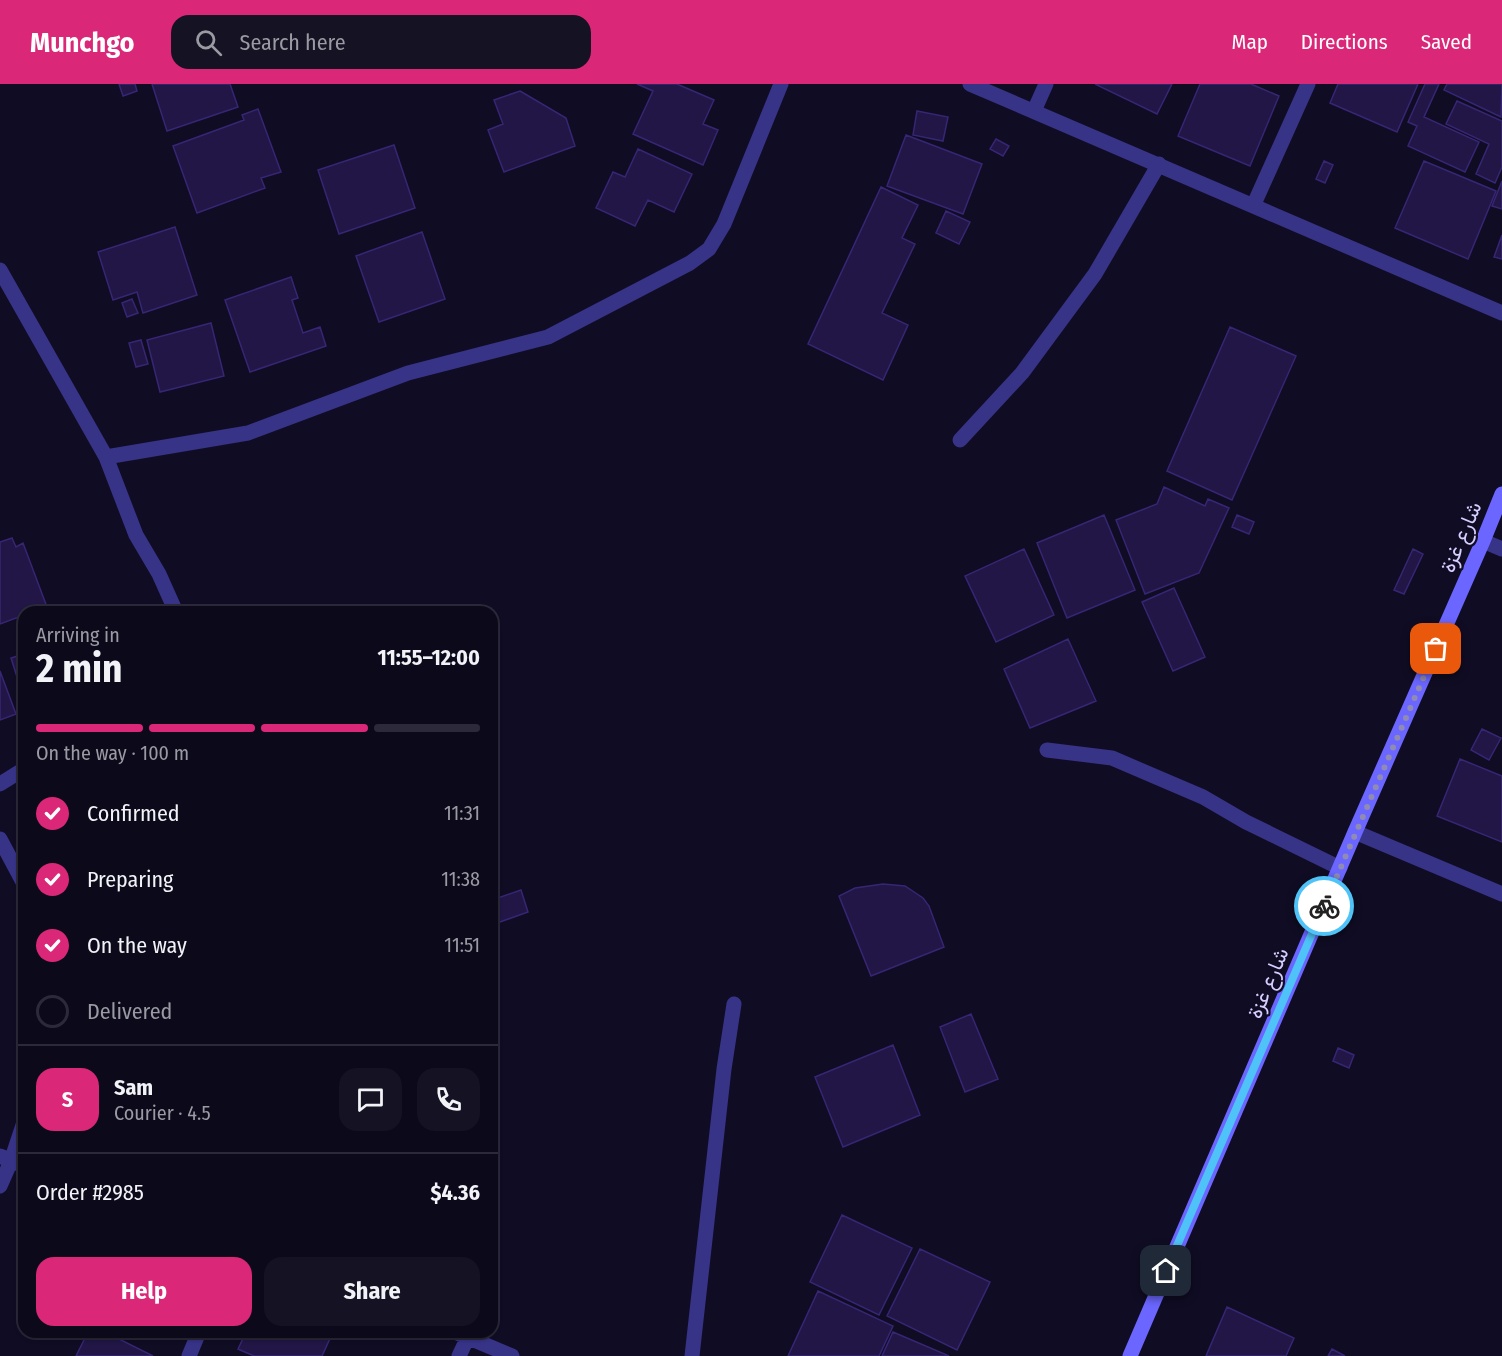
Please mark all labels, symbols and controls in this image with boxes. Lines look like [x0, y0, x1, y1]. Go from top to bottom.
search box [171, 15, 591, 69]
text: Munchgo [30, 26, 135, 59]
icon: search [192, 26, 225, 59]
text: Search here [240, 29, 346, 56]
text: Map [1231, 29, 1268, 55]
text: Directions [1301, 29, 1388, 55]
text: Saved [1421, 29, 1472, 55]
street label: شارع غزة [1435, 498, 1488, 577]
text: Arriving in [36, 623, 120, 647]
pin [1410, 623, 1461, 674]
icon: bag [1419, 632, 1452, 665]
text: 11:55–12:00 [378, 644, 480, 671]
text: 2 min [36, 646, 122, 692]
text: On the way · 100 m [36, 741, 189, 765]
icon: check [36, 797, 69, 830]
text: Confirmed [87, 800, 180, 827]
text: 11:31 [444, 801, 480, 825]
icon: check [36, 863, 69, 896]
text: Preparing [87, 866, 173, 893]
text: 11:38 [441, 867, 480, 891]
courier [1294, 876, 1354, 936]
icon: bike [1308, 890, 1341, 923]
icon: check [36, 929, 69, 962]
text: On the way [87, 932, 187, 959]
text: 11:51 [444, 933, 480, 957]
street label: شارع غزة [1242, 944, 1295, 1023]
text: Delivered [87, 998, 172, 1025]
button: chat [339, 1068, 402, 1131]
button: phone [417, 1068, 480, 1131]
text: Sam [114, 1074, 153, 1101]
text: S [62, 1086, 73, 1113]
text: Courier · 4.5 [114, 1101, 211, 1125]
text: Order #2985 [36, 1179, 144, 1206]
text: $4.36 [430, 1179, 480, 1206]
pin [1140, 1245, 1191, 1296]
icon: home [1149, 1254, 1182, 1287]
button: Help [36, 1257, 252, 1326]
button: Share [264, 1257, 480, 1326]

